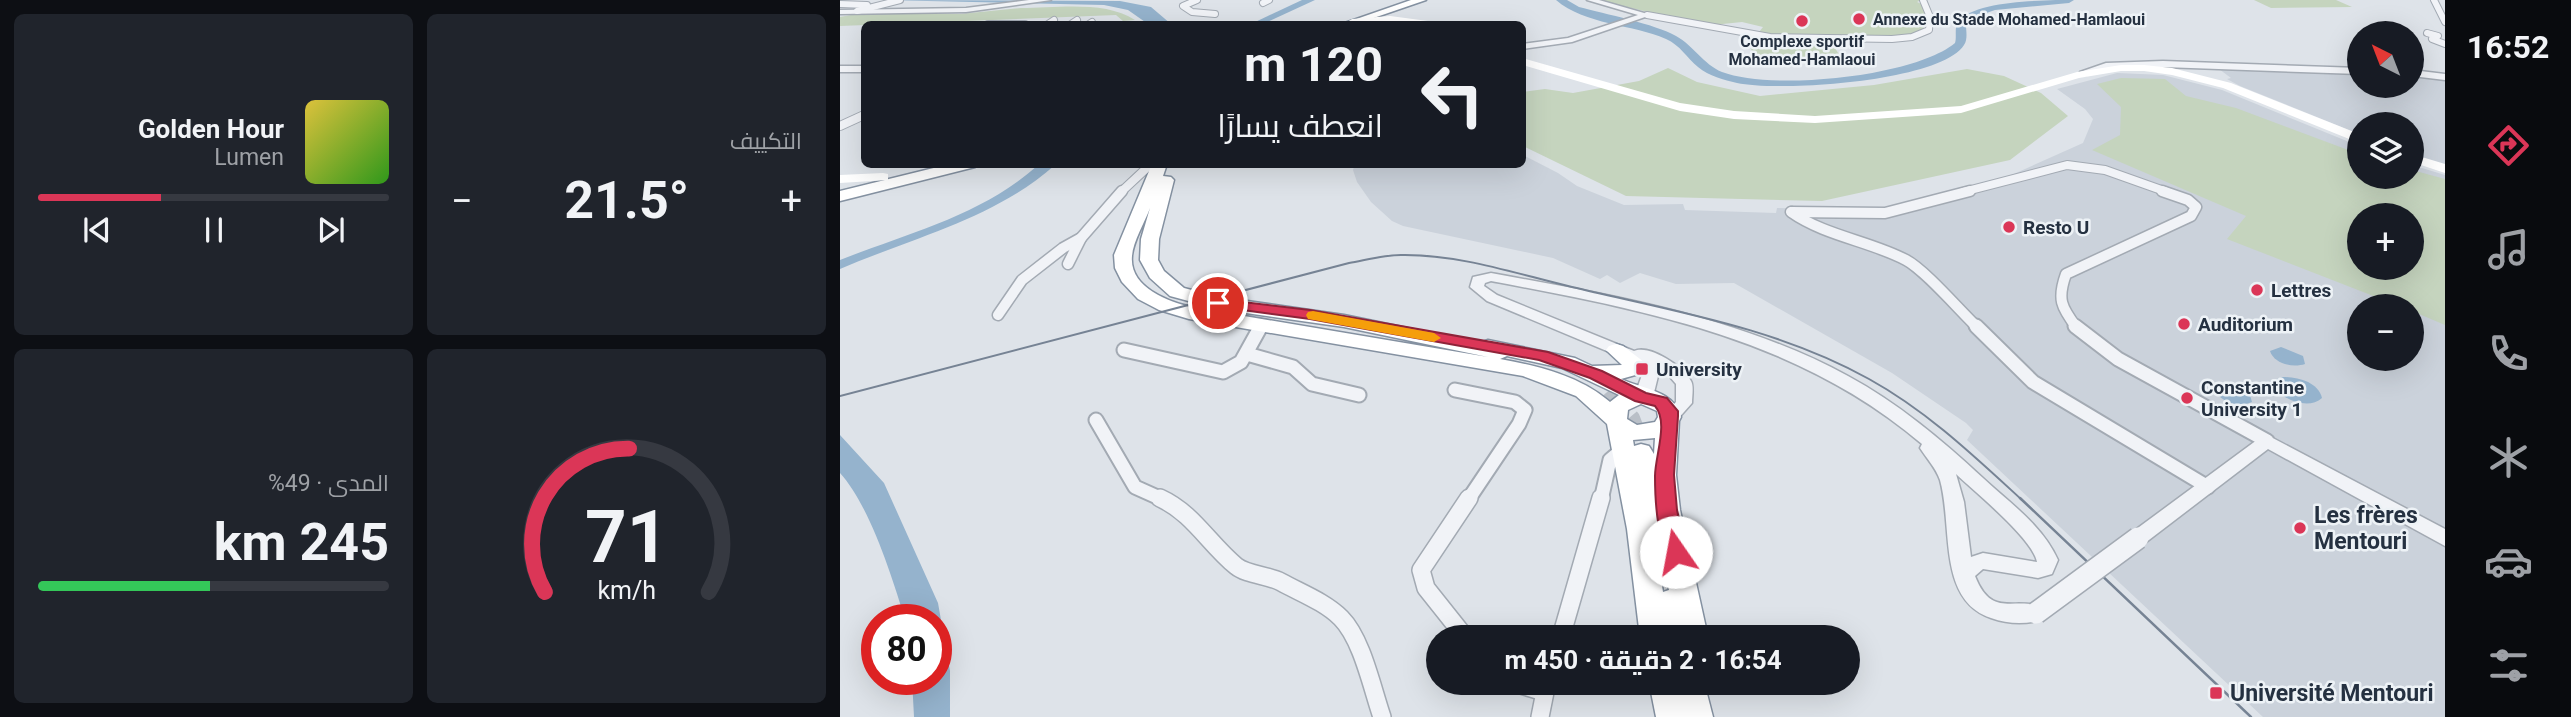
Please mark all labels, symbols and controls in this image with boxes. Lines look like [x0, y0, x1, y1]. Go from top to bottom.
place label: Annexe du Stade Mohamed-Hamlaoui [1873, 10, 2145, 29]
marker: Annexe du Stade Mohamed-Hamlaoui [1851, 11, 1867, 27]
marker: Complexe sportif Mohamed-Hamlaoui [1794, 13, 1810, 29]
north arrow [2347, 21, 2424, 98]
map controls [2347, 21, 2424, 371]
text: 16:52 [2467, 28, 2549, 66]
place label: Complexe sportif Mohamed-Hamlaoui [1728, 32, 1876, 69]
text: 120 m [1244, 36, 1383, 93]
icon: left [1407, 49, 1498, 140]
text: انعطف يسارًا [1217, 107, 1383, 145]
button: layers [2347, 112, 2424, 189]
text: Golden Hour [138, 114, 284, 144]
icon: directions [2484, 121, 2533, 170]
text: التكييف [730, 128, 802, 155]
text: Lumen [214, 144, 284, 171]
text: 21.5° [564, 170, 689, 231]
text: − [451, 179, 473, 223]
text: + [780, 179, 802, 223]
button: + [2347, 203, 2424, 280]
icon: previous [78, 211, 116, 249]
icon: pause [195, 211, 233, 249]
icon: next [312, 211, 350, 249]
place label: Resto U [2023, 216, 2089, 239]
marker: Resto U [2001, 219, 2017, 235]
icon: music [2484, 225, 2533, 274]
pin [1188, 273, 1248, 333]
place label: Lettres [2271, 279, 2331, 302]
marker: Lettres [2249, 282, 2265, 298]
icon: arrive [1199, 284, 1237, 322]
button: − [2347, 294, 2424, 371]
place label: Auditorium [2198, 313, 2293, 336]
marker: Auditorium [2176, 316, 2192, 332]
icon: phone [2484, 329, 2533, 378]
place label: University [1656, 358, 1742, 381]
marker: University [1634, 361, 1650, 377]
place label: Constantine University 1 [2201, 376, 2304, 421]
marker: Constantine University 1 [2179, 390, 2195, 406]
icon: climate [2484, 433, 2533, 482]
text: المدى · 49% [268, 470, 389, 497]
text: 71 [585, 494, 668, 580]
place label: Les frères Mentouri [2314, 502, 2418, 555]
text: 245 km [214, 512, 389, 573]
position arrow [1639, 515, 1713, 589]
marker: Les frères Mentouri [2292, 520, 2308, 536]
icon: car [2484, 537, 2533, 586]
text: km/h [597, 576, 656, 605]
speed limit sign: 80 [861, 604, 952, 695]
icon: filters [2484, 641, 2533, 690]
text: 16:54 · 2 دقيقة · 450 m [1504, 645, 1782, 675]
place label: Université Mentouri [2230, 680, 2434, 707]
marker: Université Mentouri [2208, 685, 2224, 701]

